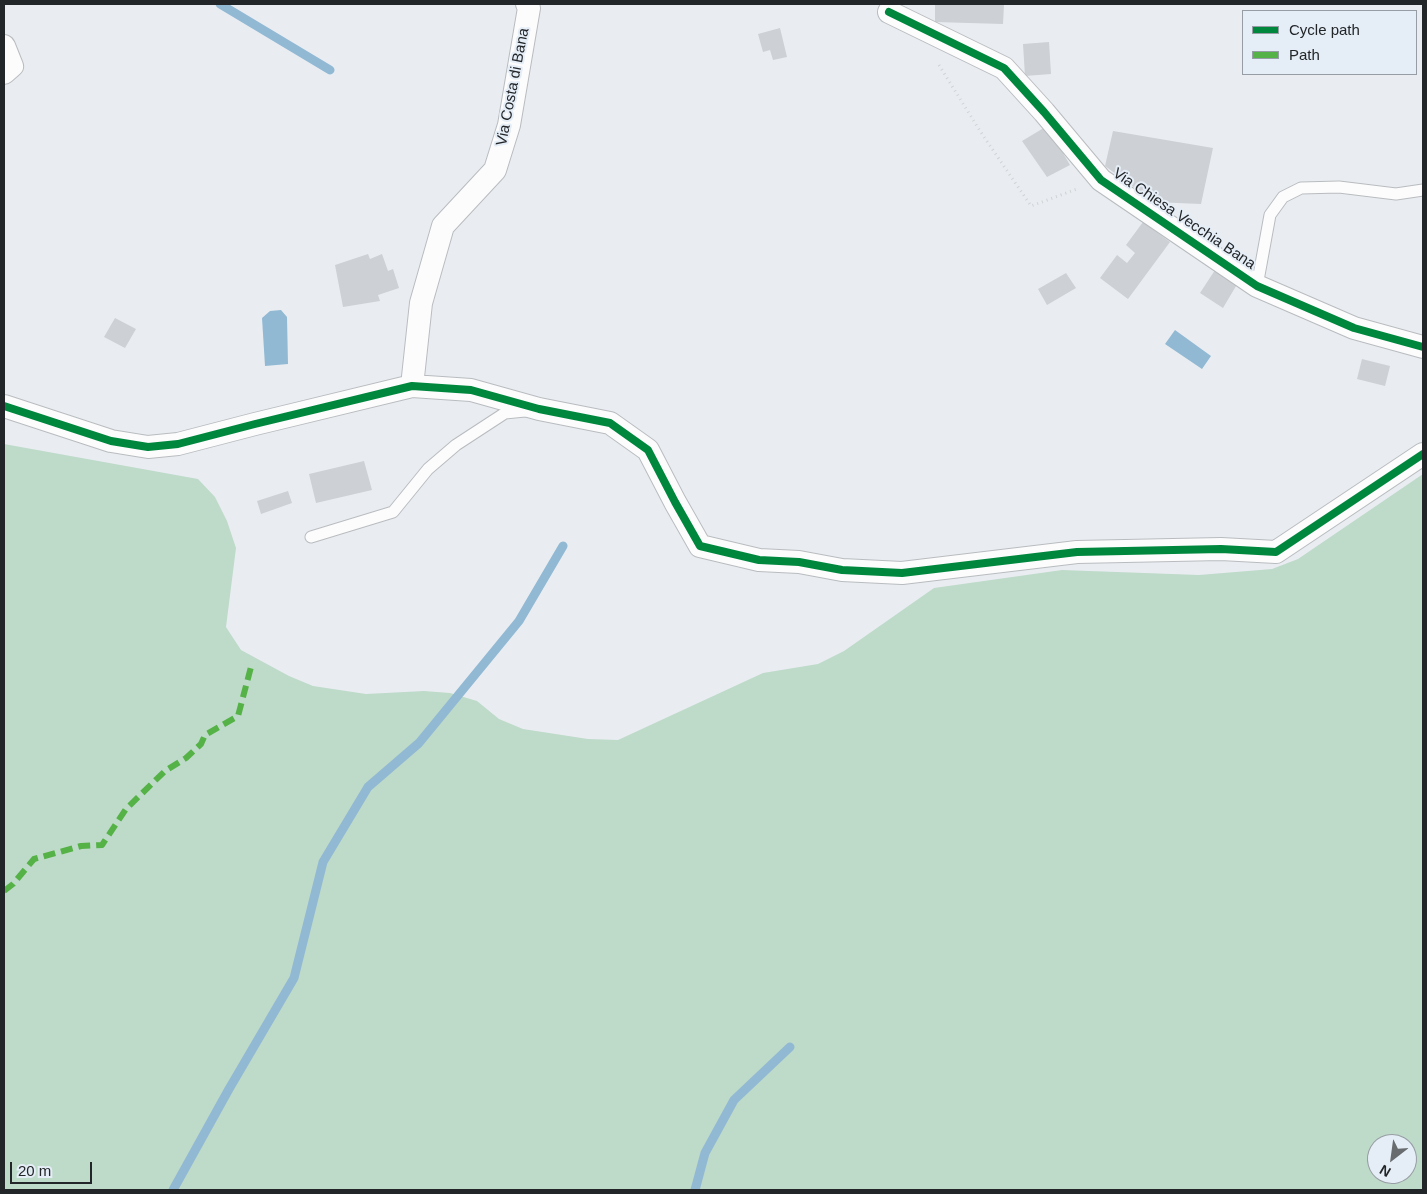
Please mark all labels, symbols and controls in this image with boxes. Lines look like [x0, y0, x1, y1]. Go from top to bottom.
legend [1242, 10, 1417, 75]
text: Cycle path [1289, 21, 1360, 38]
street label: Via Costa di Bana [493, 26, 533, 148]
text: Path [1289, 46, 1320, 63]
street label: Via Chiesa Vecchia Bana [1109, 165, 1259, 273]
north arrow [1367, 1134, 1417, 1184]
scale bar [12, 1152, 95, 1184]
text: 20 m [18, 1162, 51, 1179]
text: N [1377, 1162, 1393, 1181]

